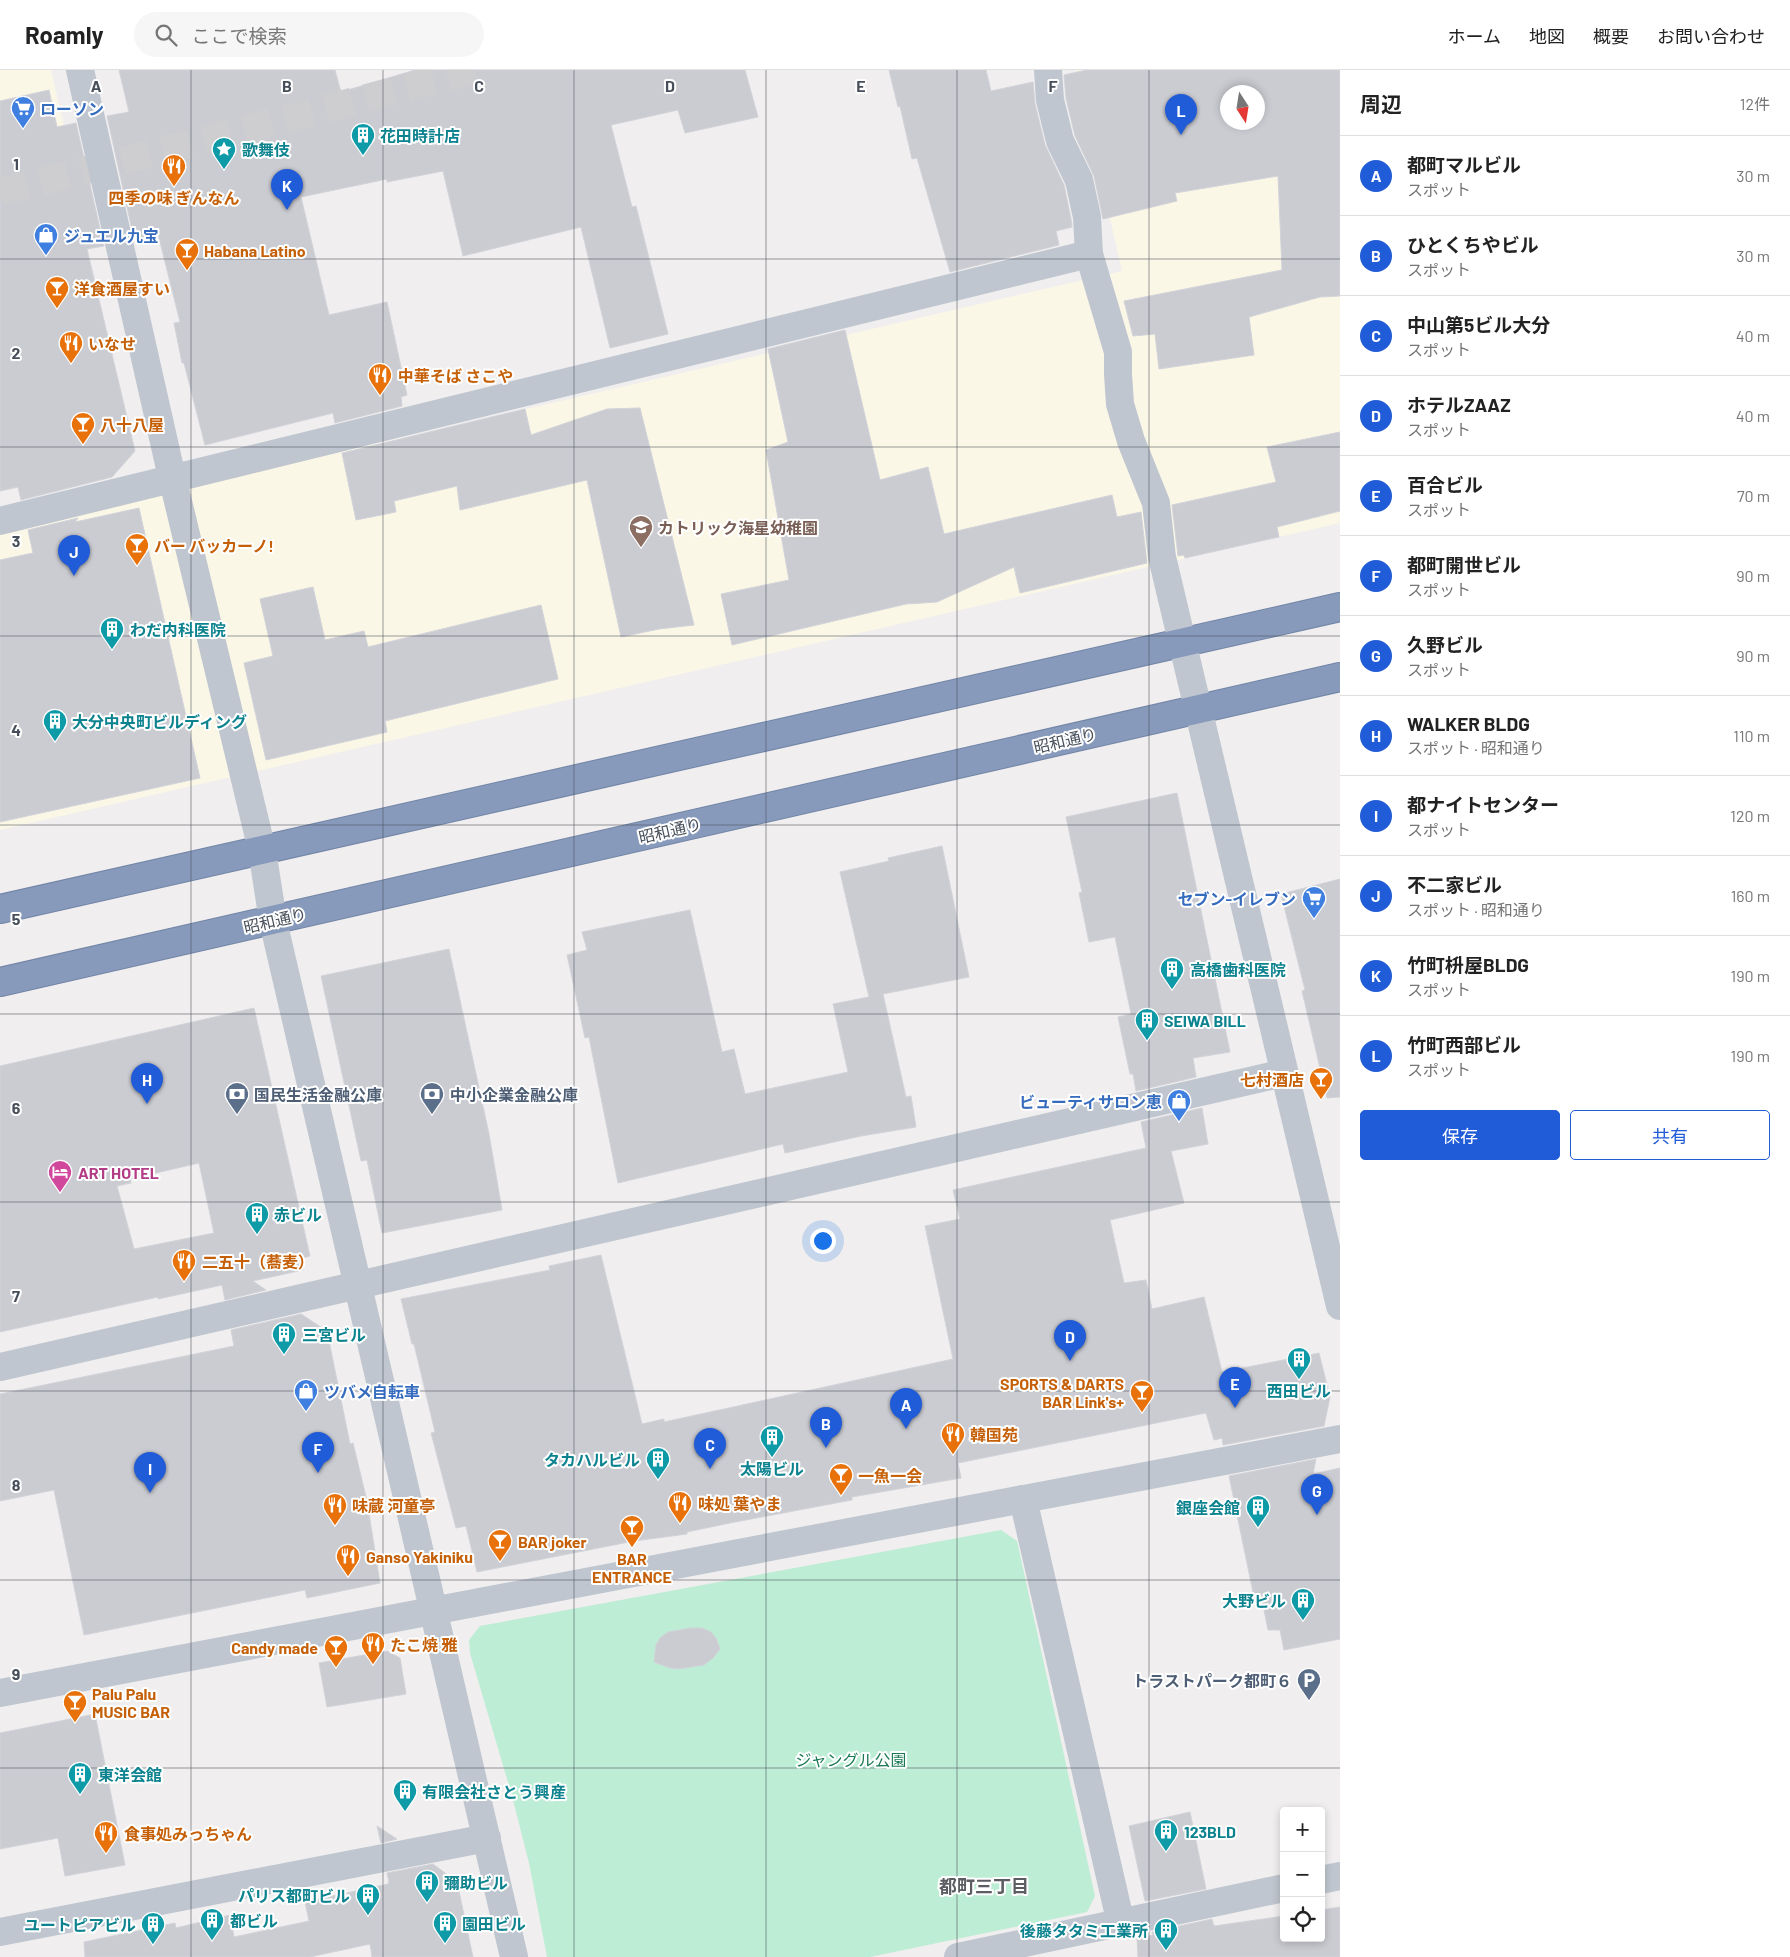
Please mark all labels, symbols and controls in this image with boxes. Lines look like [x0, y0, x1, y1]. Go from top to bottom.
search box [134, 12, 484, 57]
text: Roamly [25, 20, 104, 49]
icon: search [152, 21, 180, 49]
text: ここで検索 [192, 24, 287, 47]
text: ホーム [1448, 25, 1501, 47]
text: 地図 [1529, 25, 1565, 47]
text: 概要 [1593, 25, 1629, 47]
text: お問い合わせ [1657, 25, 1765, 47]
text: A [91, 76, 102, 95]
text: B [282, 76, 292, 95]
text: C [474, 76, 484, 95]
text: D [665, 76, 675, 95]
text: E [856, 76, 866, 95]
text: F [1049, 76, 1058, 95]
north arrow [1220, 85, 1265, 130]
text: 周辺 [1360, 91, 1402, 116]
pin: L [1165, 94, 1197, 135]
text: 12件 [1740, 94, 1770, 113]
supermarket icon: ローソン [10, 95, 36, 129]
place label: ローソン [40, 99, 104, 118]
building icon: 花田時計店 [350, 122, 376, 156]
place label: 花田時計店 [380, 126, 460, 145]
place icon: 歌舞伎 [211, 136, 237, 170]
place label: 歌舞伎 [242, 140, 290, 159]
restaurant icon: 四季の味 ぎんなん [161, 153, 187, 187]
text: 都町マルビル [1407, 153, 1521, 176]
text: 1 [13, 154, 19, 173]
text: A [1371, 166, 1381, 185]
text: 30 m [1736, 166, 1770, 185]
pin: K [271, 169, 303, 210]
text: スポット [1407, 180, 1471, 199]
place label: 四季の味 ぎんなん [108, 188, 240, 207]
shop icon: ジュエル九宝 [33, 222, 59, 256]
place label: ジュエル九宝 [64, 226, 159, 245]
text: ひとくちやビル [1407, 233, 1539, 256]
bar icon: Habana Latino [174, 237, 200, 271]
place label: Habana Latino [204, 241, 306, 260]
text: B [1371, 246, 1381, 265]
text: 30 m [1736, 246, 1770, 265]
text: スポット [1407, 260, 1471, 279]
bar icon: 洋食酒屋すい [44, 275, 70, 309]
place label: 洋食酒屋すい [74, 279, 170, 298]
text: 中山第5ビル大分 [1407, 313, 1550, 336]
text: C [1371, 326, 1381, 345]
text: 40 m [1736, 326, 1770, 345]
restaurant icon: いなせ [58, 330, 84, 364]
place label: いなせ [88, 334, 136, 353]
text: スポット [1407, 340, 1471, 359]
text: 2 [12, 343, 21, 362]
restaurant icon: 中華そば さこや [367, 362, 393, 396]
place label: 中華そば さこや [398, 366, 513, 385]
text: ホテルZAAZ [1407, 393, 1511, 416]
text: D [1371, 406, 1381, 425]
text: 40 m [1736, 406, 1770, 425]
bar icon: 八十八屋 [70, 411, 96, 445]
place label: 八十八屋 [100, 415, 164, 434]
text: スポット [1407, 420, 1471, 439]
text: 百合ビル [1407, 473, 1483, 496]
text: E [1371, 486, 1381, 505]
text: 70 m [1737, 486, 1770, 505]
text: スポット [1407, 500, 1471, 519]
school or university icon: カトリック海星幼稚園 [628, 514, 654, 548]
place label: カトリック海星幼稚園 [658, 518, 818, 537]
text: 3 [12, 531, 20, 550]
bar icon: バー バッカーノ! [124, 532, 150, 566]
pin: J [58, 535, 90, 576]
place label: バー バッカーノ! [154, 536, 274, 555]
text: 都町開世ビル [1407, 553, 1521, 576]
text: F [1372, 566, 1380, 585]
text: 90 m [1736, 566, 1770, 585]
text: スポット [1407, 580, 1471, 599]
building icon: わだ内科医院 [99, 616, 125, 650]
place label: わだ内科医院 [130, 620, 226, 639]
text: 久野ビル [1407, 633, 1483, 656]
text: G [1371, 646, 1381, 665]
text: 90 m [1736, 646, 1770, 665]
text: スポット [1407, 660, 1471, 679]
building icon: 大分中央町ビルディング [42, 708, 68, 742]
place label: 大分中央町ビルディング [72, 712, 247, 731]
text: WALKER BLDG [1407, 712, 1530, 735]
text: 4 [11, 720, 21, 739]
street label: 昭和通り [1032, 724, 1098, 756]
text: H [1371, 726, 1381, 745]
text: 110 m [1733, 726, 1770, 745]
text: スポット · 昭和通り [1407, 738, 1545, 757]
text: 都ナイトセンター [1407, 793, 1559, 816]
text: I [1374, 806, 1378, 825]
text: 120 m [1730, 806, 1770, 825]
street label: 昭和通り [637, 814, 703, 846]
text: スポット [1407, 820, 1471, 839]
text: 不二家ビル [1407, 873, 1502, 896]
supermarket icon: セブン-イレブン [1301, 885, 1327, 919]
text: J [1371, 886, 1381, 905]
text: 160 m [1731, 886, 1770, 905]
place label: セブン-イレブン [1177, 889, 1296, 908]
text: スポット · 昭和通り [1407, 900, 1545, 919]
street label: 昭和通り [242, 904, 308, 936]
text: 5 [12, 909, 21, 928]
text: 竹町枡屋BLDG [1407, 953, 1529, 976]
building icon: 高橋歯科医院 [1159, 956, 1185, 990]
place label: 高橋歯科医院 [1190, 960, 1286, 979]
text: K [1371, 966, 1381, 985]
text: 190 m [1731, 966, 1770, 985]
text: スポット [1407, 980, 1471, 999]
building icon: SEIWA BILL [1134, 1007, 1160, 1041]
place label: SEIWA BILL [1164, 1011, 1246, 1030]
text: 竹町西部ビル [1407, 1033, 1521, 1056]
text: L [1371, 1046, 1381, 1065]
text: 190 m [1731, 1046, 1770, 1065]
text: スポット [1407, 1060, 1471, 1079]
pin: H [131, 1063, 163, 1104]
bar icon: 七村酒店 [1308, 1066, 1334, 1100]
place label: 七村酒店 [1240, 1070, 1304, 1089]
bank icon: 国民生活金融公庫 [224, 1081, 250, 1115]
bank icon: 中小企業金融公庫 [419, 1081, 445, 1115]
place label: 国民生活金融公庫 [254, 1085, 382, 1104]
place label: 中小企業金融公庫 [450, 1085, 578, 1104]
shop icon: ビューティサロン恵 [1166, 1088, 1192, 1122]
place label: ビューティサロン恵 [1019, 1092, 1162, 1111]
text: 6 [12, 1098, 21, 1117]
button: 保存 [1360, 1110, 1560, 1160]
button: 共有 [1570, 1110, 1770, 1160]
hotel icon: ART HOTEL [47, 1159, 73, 1193]
place label: ART HOTEL [78, 1163, 159, 1182]
building icon: 赤ビル [244, 1201, 270, 1235]
place label: 赤ビル [274, 1205, 322, 1224]
your location [810, 1228, 836, 1254]
restaurant icon: 二五十（蕎麦） [171, 1248, 197, 1282]
place label: 二五十（蕎麦） [202, 1252, 314, 1271]
text: 7 [12, 1286, 20, 1305]
pin: D [1054, 1320, 1086, 1361]
building icon: 三宮ビル [271, 1321, 297, 1355]
place label: 三宮ビル [302, 1325, 366, 1344]
building icon: 西田ビル [1286, 1346, 1312, 1380]
pin: E [1219, 1367, 1251, 1408]
place label: SPORTS & DARTS BAR Link's+ [1000, 1374, 1124, 1411]
shop icon: ツバメ自転車 [293, 1378, 319, 1412]
bar icon: SPORTS & DARTS BAR Link's+ [1129, 1379, 1155, 1413]
place label: 西田ビル [1267, 1381, 1331, 1400]
place label: ツバメ自転車 [324, 1382, 420, 1401]
pin: A [890, 1388, 922, 1429]
pin: B [810, 1407, 842, 1448]
restaurant icon: 韓国苑 [940, 1421, 966, 1455]
building icon: 太陽ビル [759, 1424, 785, 1458]
place label: 韓国苑 [970, 1425, 1018, 1444]
pin: C [694, 1428, 726, 1469]
pin: F [302, 1432, 334, 1473]
building icon: タカハルビル [645, 1446, 671, 1480]
place label: タカハルビル [544, 1450, 640, 1469]
pin: I [134, 1452, 166, 1493]
place label: 太陽ビル [740, 1459, 804, 1478]
bar icon: 一魚一会 [828, 1462, 854, 1496]
place label: 一魚一会 [858, 1466, 922, 1485]
pin: G [1301, 1474, 1333, 1515]
text: 8 [12, 1475, 21, 1494]
restaurant icon: 味処 葉やま [667, 1490, 693, 1524]
restaurant icon: 味蔵 河童亭 [322, 1492, 348, 1526]
place label: 味処 葉やま [698, 1494, 781, 1513]
building icon: 銀座会館 [1245, 1494, 1271, 1528]
place label: 味蔵 河童亭 [352, 1496, 435, 1515]
place label: 銀座会館 [1176, 1498, 1240, 1517]
bar icon: BAR ENTRANCE [619, 1514, 645, 1548]
bar icon: BAR joker [487, 1528, 513, 1562]
place label: BAR joker [518, 1532, 587, 1551]
restaurant icon: Ganso Yakiniku [335, 1543, 361, 1577]
place label: Ganso Yakiniku [366, 1547, 473, 1566]
place label: BAR ENTRANCE [592, 1549, 672, 1586]
building icon: 大野ビル [1290, 1587, 1316, 1621]
place label: 大野ビル [1222, 1591, 1286, 1610]
restaurant icon: たこ焼 雅 [360, 1631, 386, 1665]
bar icon: Candy made [323, 1634, 349, 1668]
place label: たこ焼 雅 [390, 1635, 457, 1654]
place label: Candy made [231, 1638, 318, 1657]
text: 9 [12, 1664, 20, 1683]
parking icon: トラストパーク都町６ [1296, 1667, 1322, 1701]
place label: トラストパーク都町６ [1132, 1671, 1292, 1690]
place label: Palu Palu MUSIC BAR [92, 1684, 170, 1721]
bar icon: Palu Palu MUSIC BAR [62, 1689, 88, 1723]
park label: ジャングル公園 [795, 1750, 907, 1769]
building icon: 東洋会館 [67, 1761, 93, 1795]
place label: 東洋会館 [98, 1765, 162, 1784]
building icon: 有限会社さとう興産 [392, 1778, 418, 1812]
place label: 有限会社さとう興産 [422, 1782, 566, 1801]
map controls [1280, 1807, 1325, 1942]
button: + [1280, 1807, 1325, 1852]
building icon: 123BLD [1153, 1818, 1179, 1852]
restaurant icon: 食事処みっちゃん [93, 1820, 119, 1854]
place label: 123BLD [1184, 1822, 1236, 1841]
place label: 食事処みっちゃん [124, 1824, 252, 1843]
button: − [1280, 1852, 1325, 1897]
building icon: 彌助ビル [414, 1869, 440, 1903]
place label: 彌助ビル [444, 1873, 508, 1892]
district label: 都町三丁目 [939, 1875, 1029, 1897]
building icon: パリス都町ビル [355, 1882, 381, 1916]
place label: パリス都町ビル [238, 1886, 350, 1905]
button: locate [1280, 1897, 1325, 1942]
building icon: 都ビル [199, 1907, 225, 1941]
building icon: 園田ビル [432, 1910, 458, 1944]
building icon: ユートピアビル [140, 1911, 166, 1945]
place label: 都ビル [230, 1911, 278, 1930]
place label: 園田ビル [462, 1914, 526, 1933]
place label: ユートピアビル [24, 1915, 136, 1934]
building icon: 後藤タタミ工業所 [1153, 1917, 1179, 1951]
place label: 後藤タタミ工業所 [1020, 1921, 1148, 1940]

